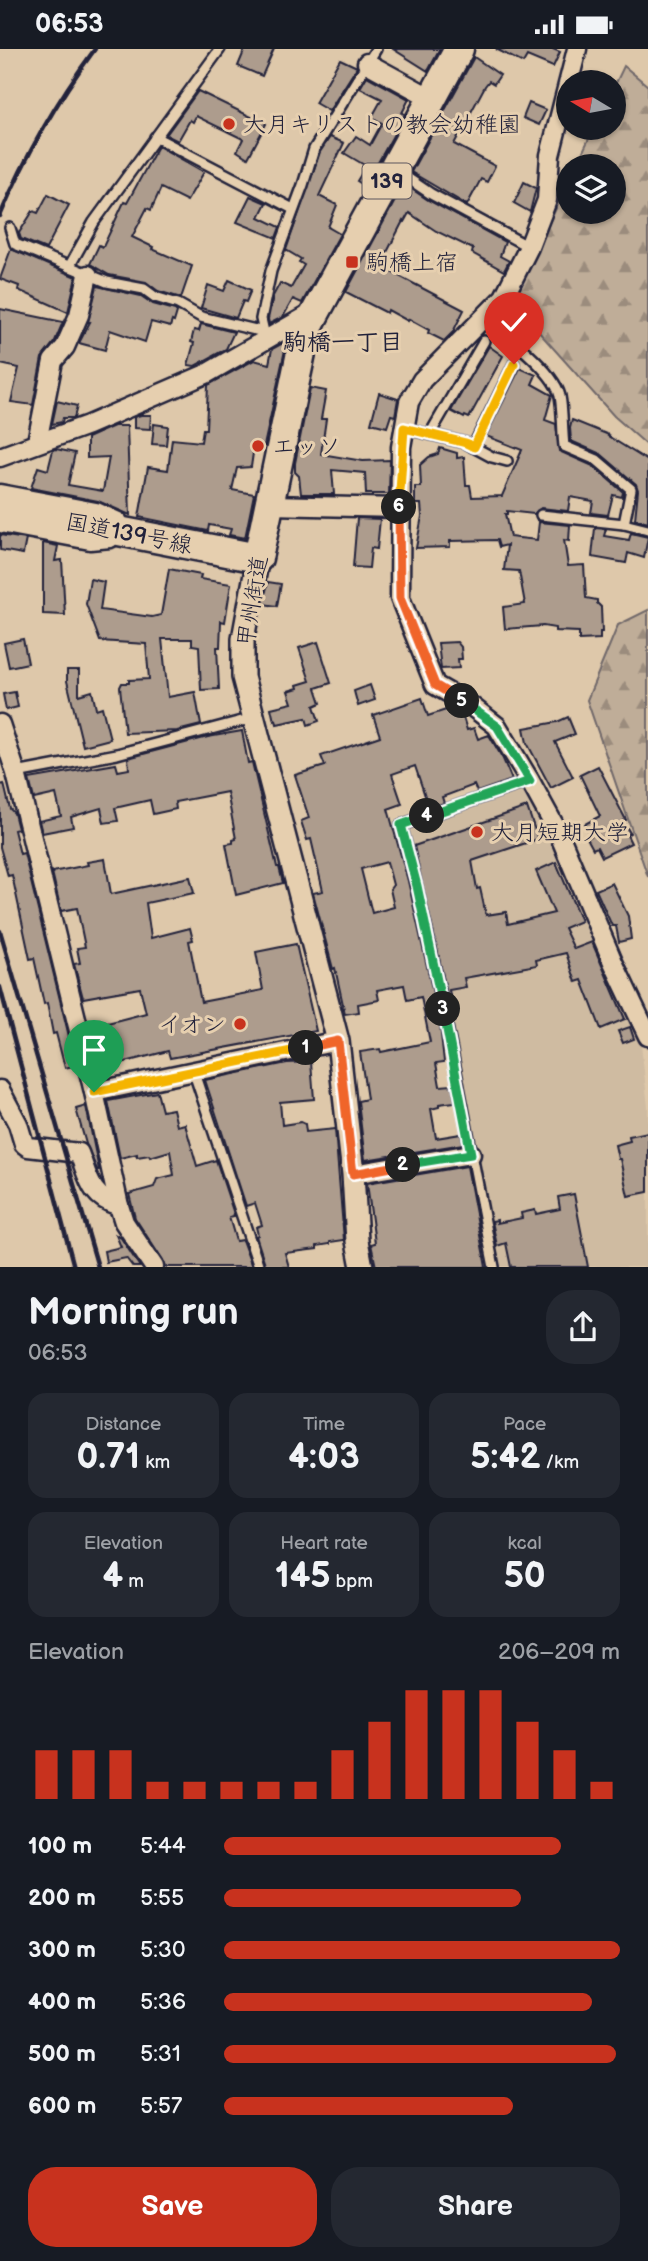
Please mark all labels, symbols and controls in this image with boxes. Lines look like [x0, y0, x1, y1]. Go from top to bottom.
text: 06:53 [35, 9, 103, 40]
north arrow [556, 70, 626, 140]
map controls [556, 70, 626, 224]
place label: 大月キリストの教会幼稚園 [243, 111, 521, 139]
marker: 大月キリストの教会幼稚園 [221, 116, 237, 132]
button: layers [556, 154, 626, 224]
road number: 139 [362, 163, 412, 199]
place label: 駒橋上宿 [366, 249, 458, 277]
marker: 駒橋上宿 [344, 254, 360, 270]
pin [484, 292, 544, 364]
icon: check [495, 303, 533, 341]
district label: 駒橋一丁目 [283, 328, 403, 357]
place label: エッソ [272, 433, 341, 461]
marker: エッソ [250, 438, 266, 454]
pin: 6 [382, 489, 416, 525]
text: 6 [393, 495, 404, 518]
street label: 国道139号線 [63, 508, 194, 560]
street label: 甲州街道 [232, 554, 274, 649]
pin: 5 [444, 683, 480, 719]
text: 5 [456, 689, 467, 712]
pin: 4 [410, 799, 444, 833]
text: 4 [421, 804, 432, 827]
place label: 大月短期大学 [491, 819, 629, 847]
marker: 大月短期大学 [469, 824, 485, 840]
pin: 3 [426, 991, 460, 1027]
text: 3 [437, 997, 448, 1020]
place label: イオン [158, 1011, 226, 1039]
marker: イオン [232, 1016, 248, 1032]
pin [64, 1020, 124, 1092]
icon: arrive [75, 1031, 113, 1069]
pin: 1 [288, 1031, 324, 1065]
text: 1 [302, 1036, 310, 1059]
pin: 2 [386, 1147, 420, 1183]
text: 2 [397, 1153, 408, 1176]
text: Morning run [28, 1290, 239, 1335]
button: share [546, 1290, 620, 1364]
text: 06:53 [28, 1339, 88, 1367]
text: Distance [85, 1413, 161, 1436]
text: Time [303, 1413, 345, 1436]
text: Pace [503, 1413, 546, 1436]
text: 0.71 [76, 1436, 140, 1479]
text: 4:03 [288, 1436, 360, 1479]
text: 5:42 [470, 1436, 540, 1479]
text: km [140, 1451, 170, 1474]
text: /km [540, 1451, 579, 1474]
text: Elevation [84, 1532, 163, 1555]
text: Heart rate [280, 1532, 368, 1555]
text: kcal [508, 1532, 542, 1555]
text: 4 [103, 1555, 123, 1598]
text: 145 [275, 1555, 330, 1598]
text: 50 [504, 1555, 546, 1598]
text: m [123, 1570, 144, 1593]
text: bpm [330, 1570, 373, 1593]
text: Elevation [28, 1638, 124, 1666]
text: 206–209 m [498, 1638, 620, 1666]
text: 100 m [28, 1832, 92, 1860]
text: 5:44 [140, 1832, 186, 1860]
text: 200 m [28, 1884, 96, 1912]
text: 5:55 [140, 1884, 184, 1912]
text: 300 m [28, 1936, 96, 1964]
text: 5:30 [140, 1936, 186, 1964]
text: 400 m [28, 1988, 96, 2016]
text: 5:36 [140, 1988, 186, 2016]
text: 500 m [28, 2040, 96, 2068]
text: 5:31 [140, 2040, 181, 2068]
text: 600 m [28, 2092, 96, 2120]
text: 5:57 [140, 2092, 182, 2120]
button: Save [28, 2167, 317, 2247]
button: Share [331, 2167, 620, 2247]

